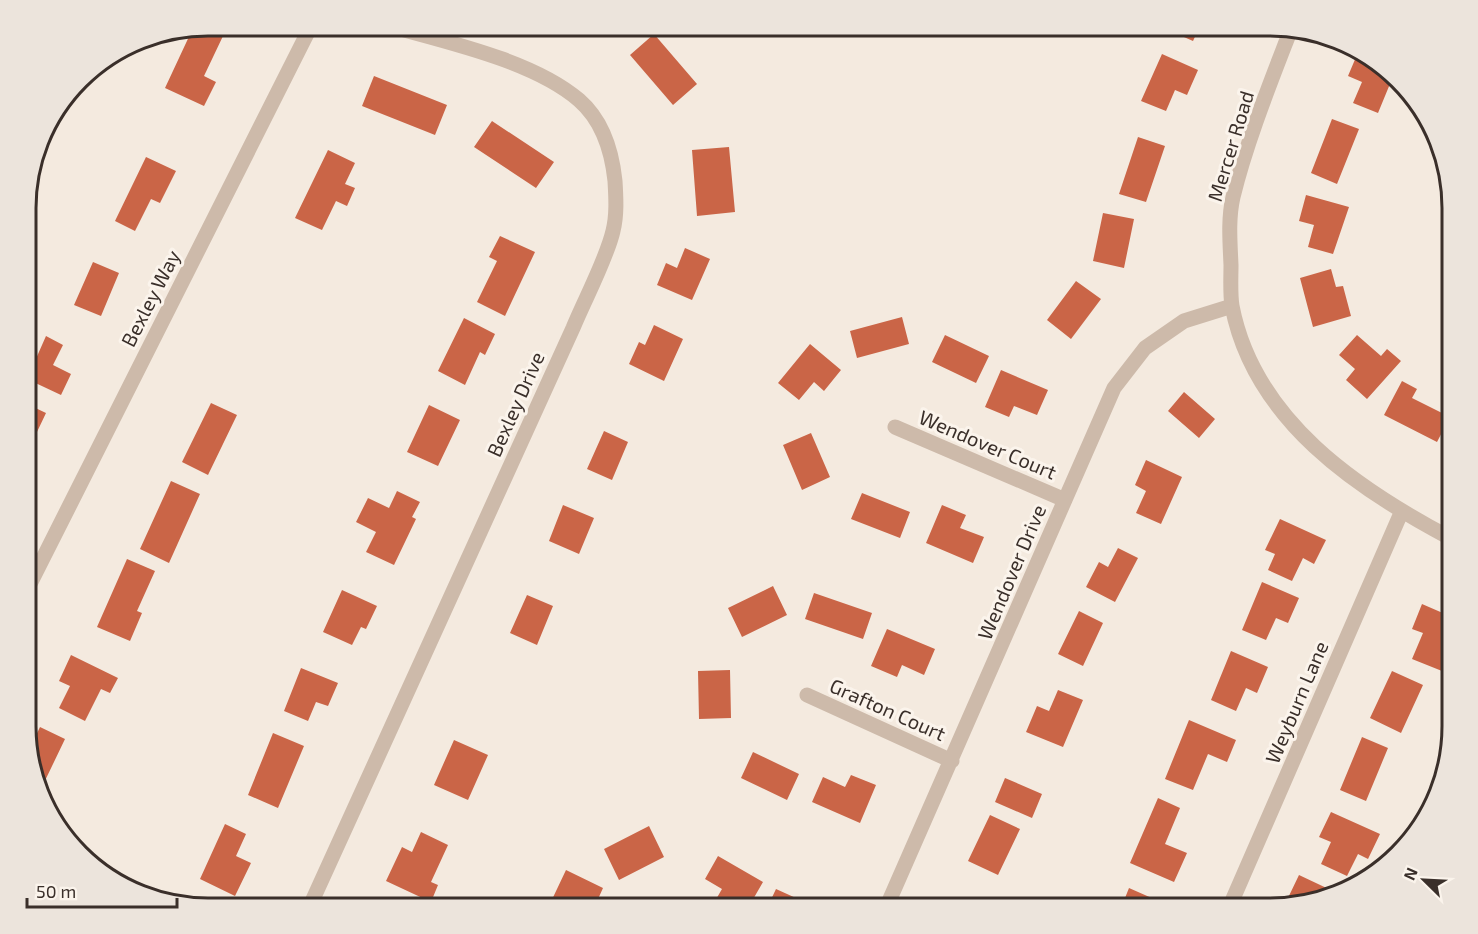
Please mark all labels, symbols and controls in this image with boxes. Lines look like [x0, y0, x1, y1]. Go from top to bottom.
street label: Mercer Road [1202, 88, 1258, 204]
street label: Bexley Way [115, 245, 185, 350]
street label: Bexley Drive [481, 348, 549, 460]
street label: Wendover Court [916, 404, 1061, 484]
street label: Wendover Drive [972, 501, 1050, 643]
street label: Weyburn Lane [1259, 637, 1333, 767]
street label: Grafton Court [826, 673, 950, 745]
north arrow [1394, 850, 1454, 910]
text: N [1399, 865, 1421, 883]
scale bar [27, 871, 177, 909]
text: 50 m [36, 880, 76, 902]

